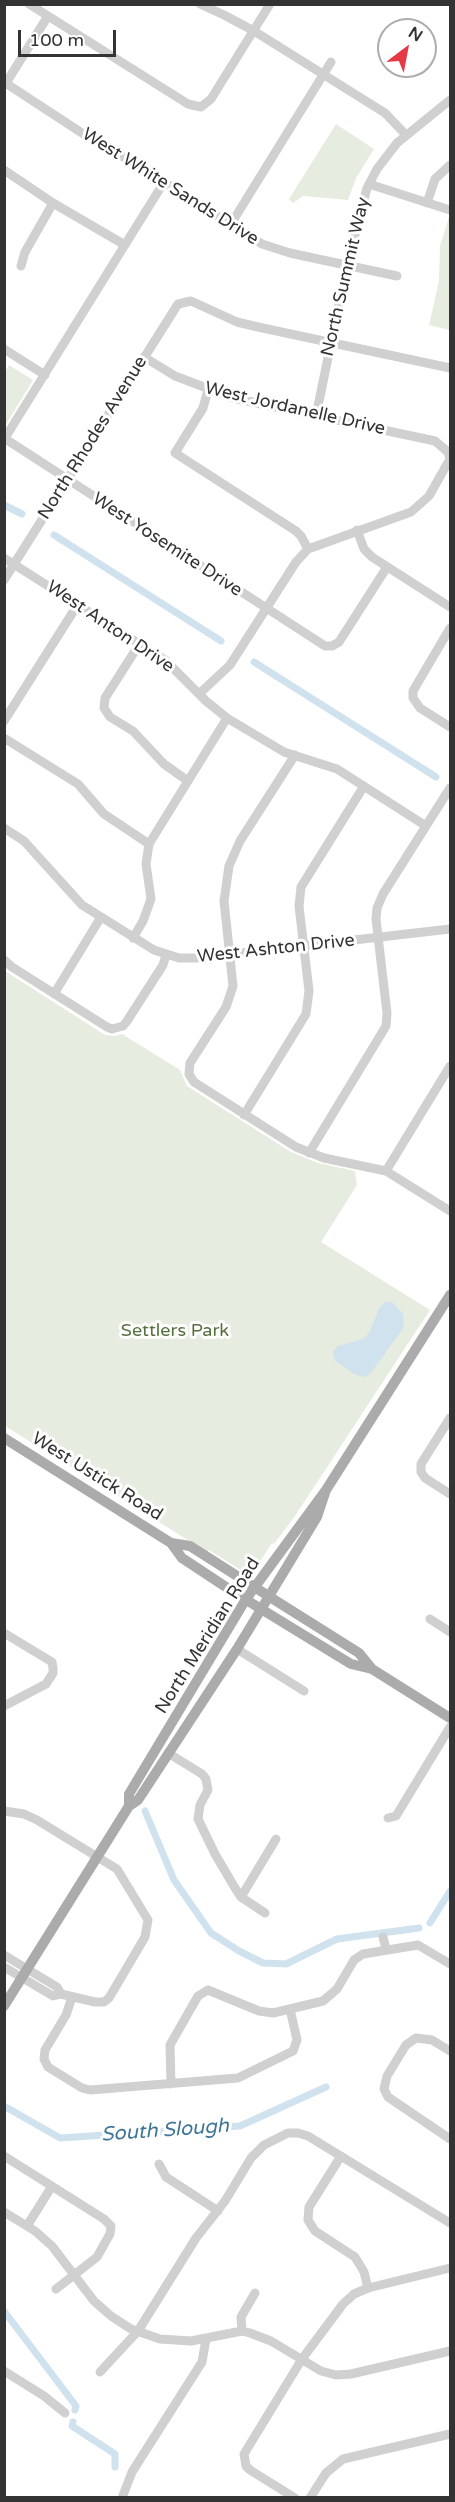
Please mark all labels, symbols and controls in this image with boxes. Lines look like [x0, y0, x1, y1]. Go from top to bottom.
scale bar [21, 18, 118, 56]
north arrow [377, 18, 437, 78]
text: N [405, 23, 426, 46]
text: 100 m [29, 29, 84, 51]
street label: West White Sands Drive [78, 124, 262, 250]
street label: North Summit Way [317, 195, 375, 359]
street label: North Rhodes Avenue [34, 352, 152, 524]
street label: West Jordanelle Drive [203, 378, 387, 440]
street label: West Yosemite Drive [88, 488, 246, 602]
street label: West Anton Drive [42, 576, 178, 678]
street label: West Ashton Drive [196, 930, 356, 968]
park label: Settlers Park [121, 1320, 229, 1342]
street label: West Ustick Road [28, 1428, 166, 1526]
street label: North Meridian Road [151, 1554, 265, 1718]
water label: South Slough [100, 2115, 230, 2147]

